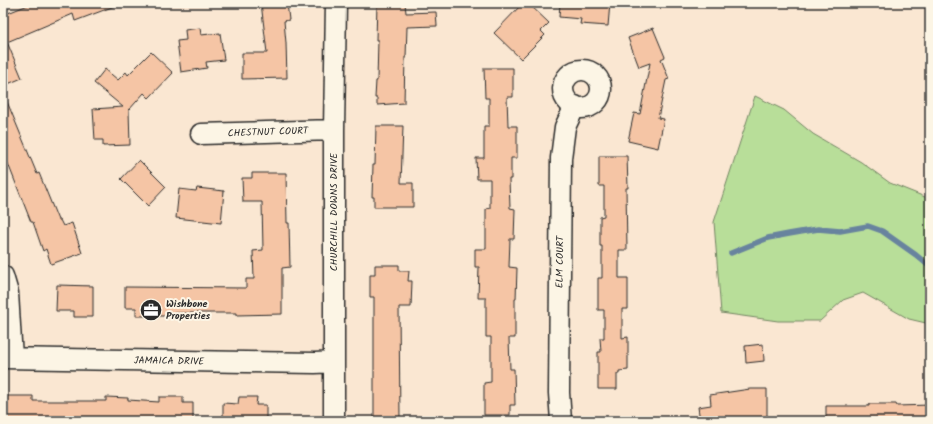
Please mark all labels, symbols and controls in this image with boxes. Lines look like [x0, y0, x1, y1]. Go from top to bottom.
street label: CHESTNUT COURT [227, 123, 310, 141]
street label: CHURCHILL DOWNS DRIVE [326, 152, 342, 271]
street label: ELM COURT [552, 234, 568, 288]
place label: Wishbone Properties [166, 296, 211, 324]
office icon: Wishbone Properties [138, 297, 164, 323]
street label: JAMAICA DRIVE [134, 352, 206, 370]

